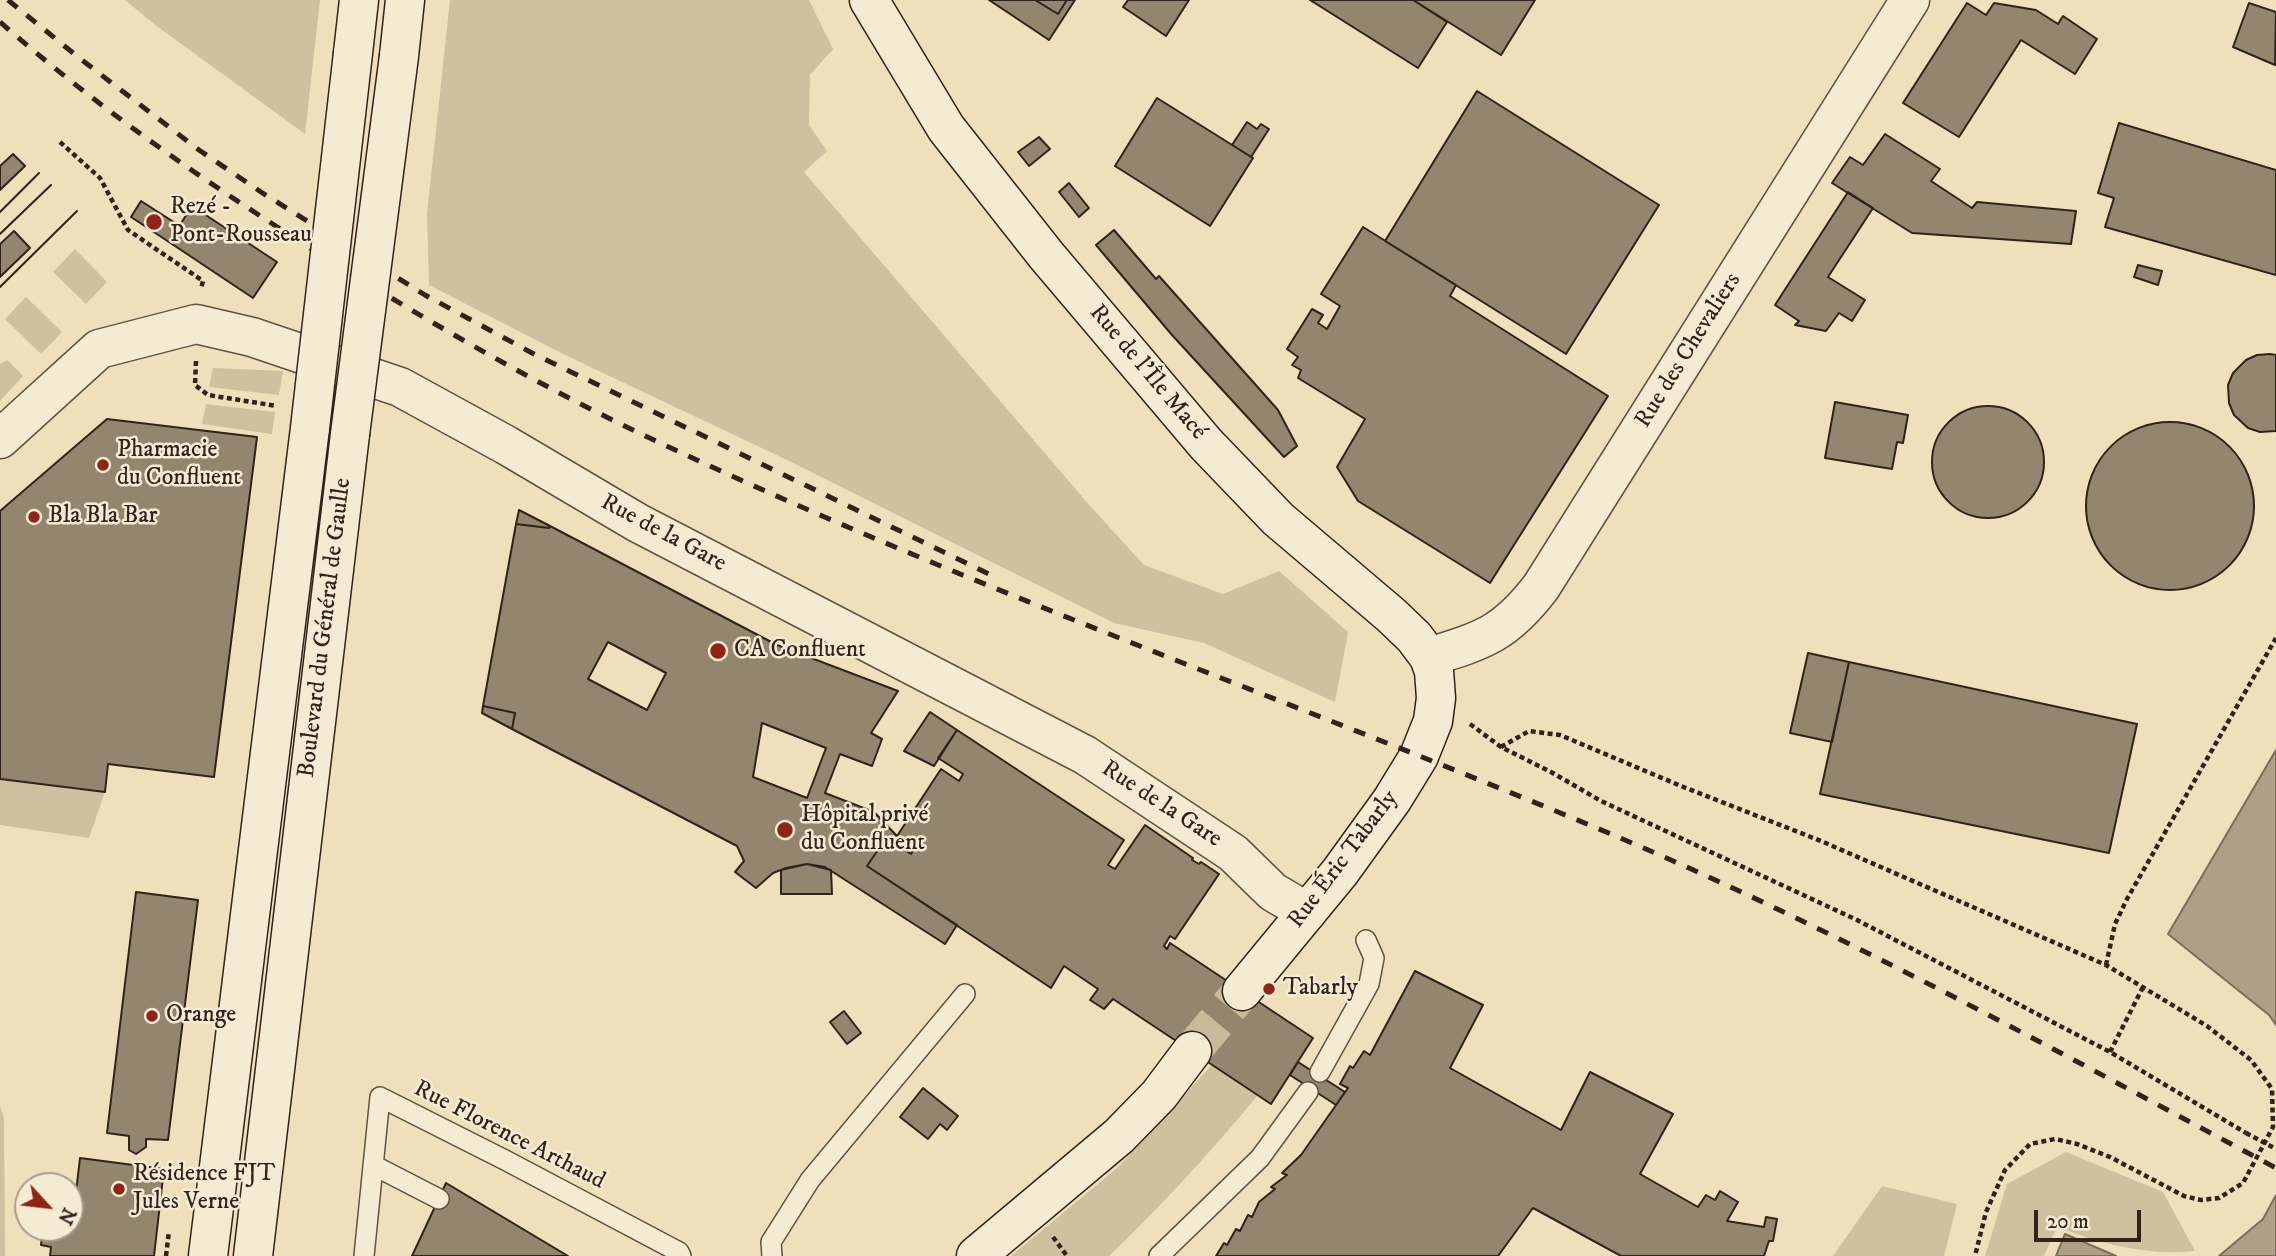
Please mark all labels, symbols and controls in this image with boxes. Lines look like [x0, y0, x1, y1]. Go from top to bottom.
place label: Rezé - Pont-Rousseau [170, 194, 312, 250]
marker: Rezé - Pont-Rousseau [144, 212, 164, 232]
street label: Rue des Chevaliers [1630, 268, 1748, 434]
street label: Rue de l'Île Macé [1082, 300, 1212, 446]
place label: Pharmacie du Confluent [117, 437, 241, 493]
marker: Pharmacie du Confluent [95, 457, 111, 473]
street label: Boulevard du Général de Gaulle [293, 477, 359, 779]
street label: Rue de la Gare [595, 489, 731, 579]
place label: Bla Bla Bar [48, 503, 158, 531]
marker: Bla Bla Bar [26, 509, 42, 525]
place label: CA Confluent [734, 637, 866, 665]
marker: CA Confluent [708, 641, 728, 661]
street label: Rue de la Gare [1095, 755, 1227, 855]
street label: Rue Éric Tabarly [1283, 785, 1405, 935]
place label: Hôpital privé du Confluent [801, 802, 928, 858]
marker: Hôpital privé du Confluent [775, 820, 795, 840]
place label: Tabarly [1283, 975, 1358, 1003]
marker: Tabarly [1261, 981, 1277, 997]
place label: Orange [166, 1002, 236, 1030]
marker: Orange [144, 1008, 160, 1024]
street label: Rue Florence Arthaud [408, 1075, 610, 1197]
place label: Résidence FJT Jules Verne [133, 1161, 275, 1217]
north arrow [14, 1172, 84, 1242]
marker: Résidence FJT Jules Verne [111, 1181, 127, 1197]
scale bar [2038, 1196, 2145, 1240]
text: N [53, 1204, 80, 1228]
text: 20 m [2047, 1209, 2089, 1235]

